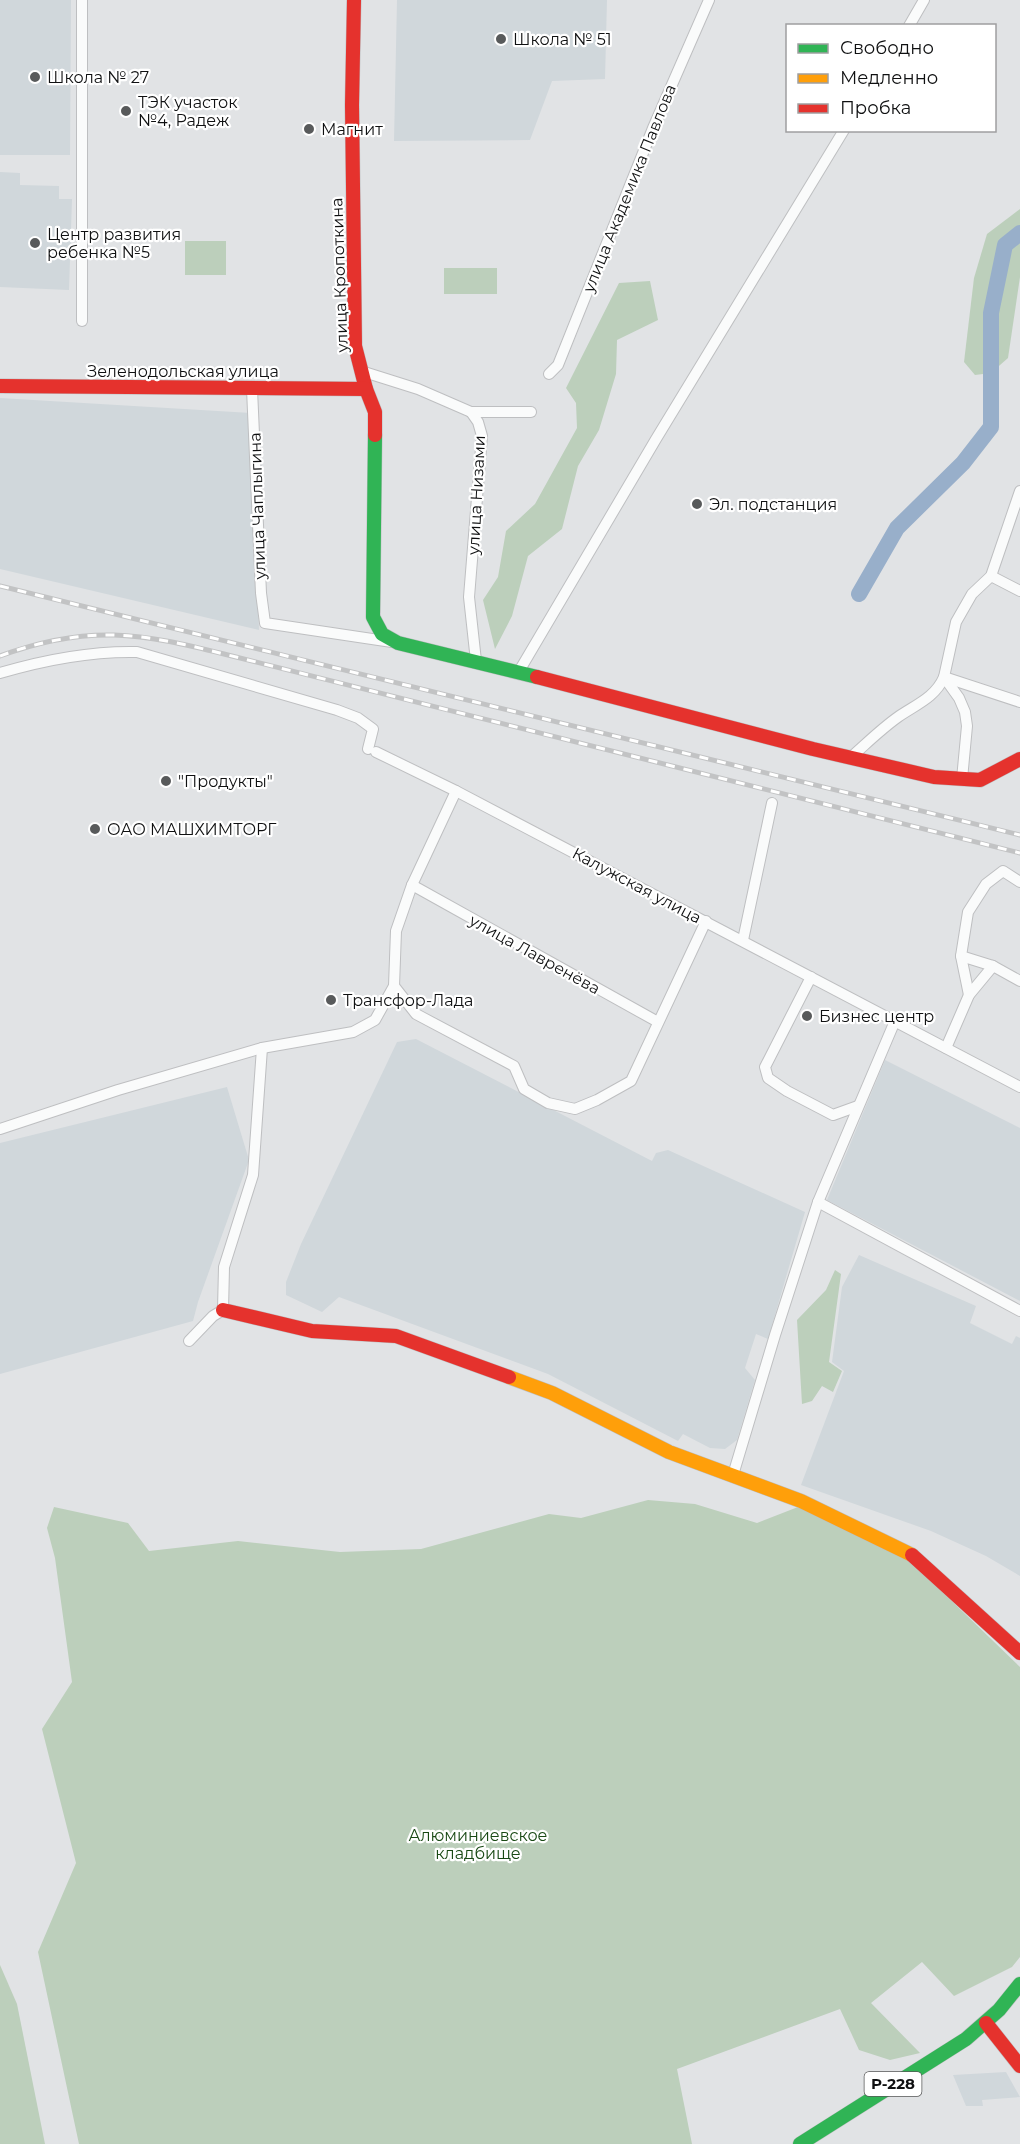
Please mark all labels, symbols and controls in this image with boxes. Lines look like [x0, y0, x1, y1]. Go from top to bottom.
legend [786, 24, 996, 132]
place label: Школа № 51 [513, 30, 612, 49]
marker: Школа № 51 [494, 32, 508, 46]
text: Свободно [840, 37, 934, 59]
text: Медленно [840, 67, 938, 89]
place label: Школа № 27 [47, 68, 149, 87]
marker: Школа № 27 [28, 70, 42, 84]
street label: улица Академика Павлова [579, 81, 680, 296]
place label: ТЭК участок №4, Радеж [138, 93, 238, 130]
text: Пробка [840, 97, 911, 119]
marker: ТЭК участок №4, Радеж [119, 104, 133, 118]
place label: Магнит [321, 120, 383, 139]
marker: Магнит [302, 122, 316, 136]
street label: улица Кропоткина [327, 197, 352, 354]
place label: Центр развития ребенка №5 [47, 225, 181, 262]
marker: Центр развития ребенка №5 [28, 236, 42, 250]
street label: Зеленодольская улица [87, 362, 279, 381]
street label: улица Чаплыгина [245, 432, 270, 581]
street label: улица Низами [464, 435, 489, 556]
place label: Эл. подстанция [709, 495, 837, 514]
marker: Эл. подстанция [690, 497, 704, 511]
place label: "Продукты" [178, 772, 273, 791]
marker: "Продукты" [159, 774, 173, 788]
place label: ОАО МАШХИМТОРГ [107, 820, 277, 839]
marker: ОАО МАШХИМТОРГ [88, 822, 102, 836]
street label: Калужская улица [569, 843, 704, 927]
street label: улица Лавренёва [465, 910, 603, 998]
place label: Трансфор-Лада [343, 991, 473, 1010]
marker: Трансфор-Лада [324, 993, 338, 1007]
place label: Бизнес центр [819, 1007, 934, 1026]
marker: Бизнес центр [800, 1009, 814, 1023]
park label: Алюминиевское кладбище [408, 1826, 548, 1863]
road number: Р-228 [864, 2072, 922, 2096]

